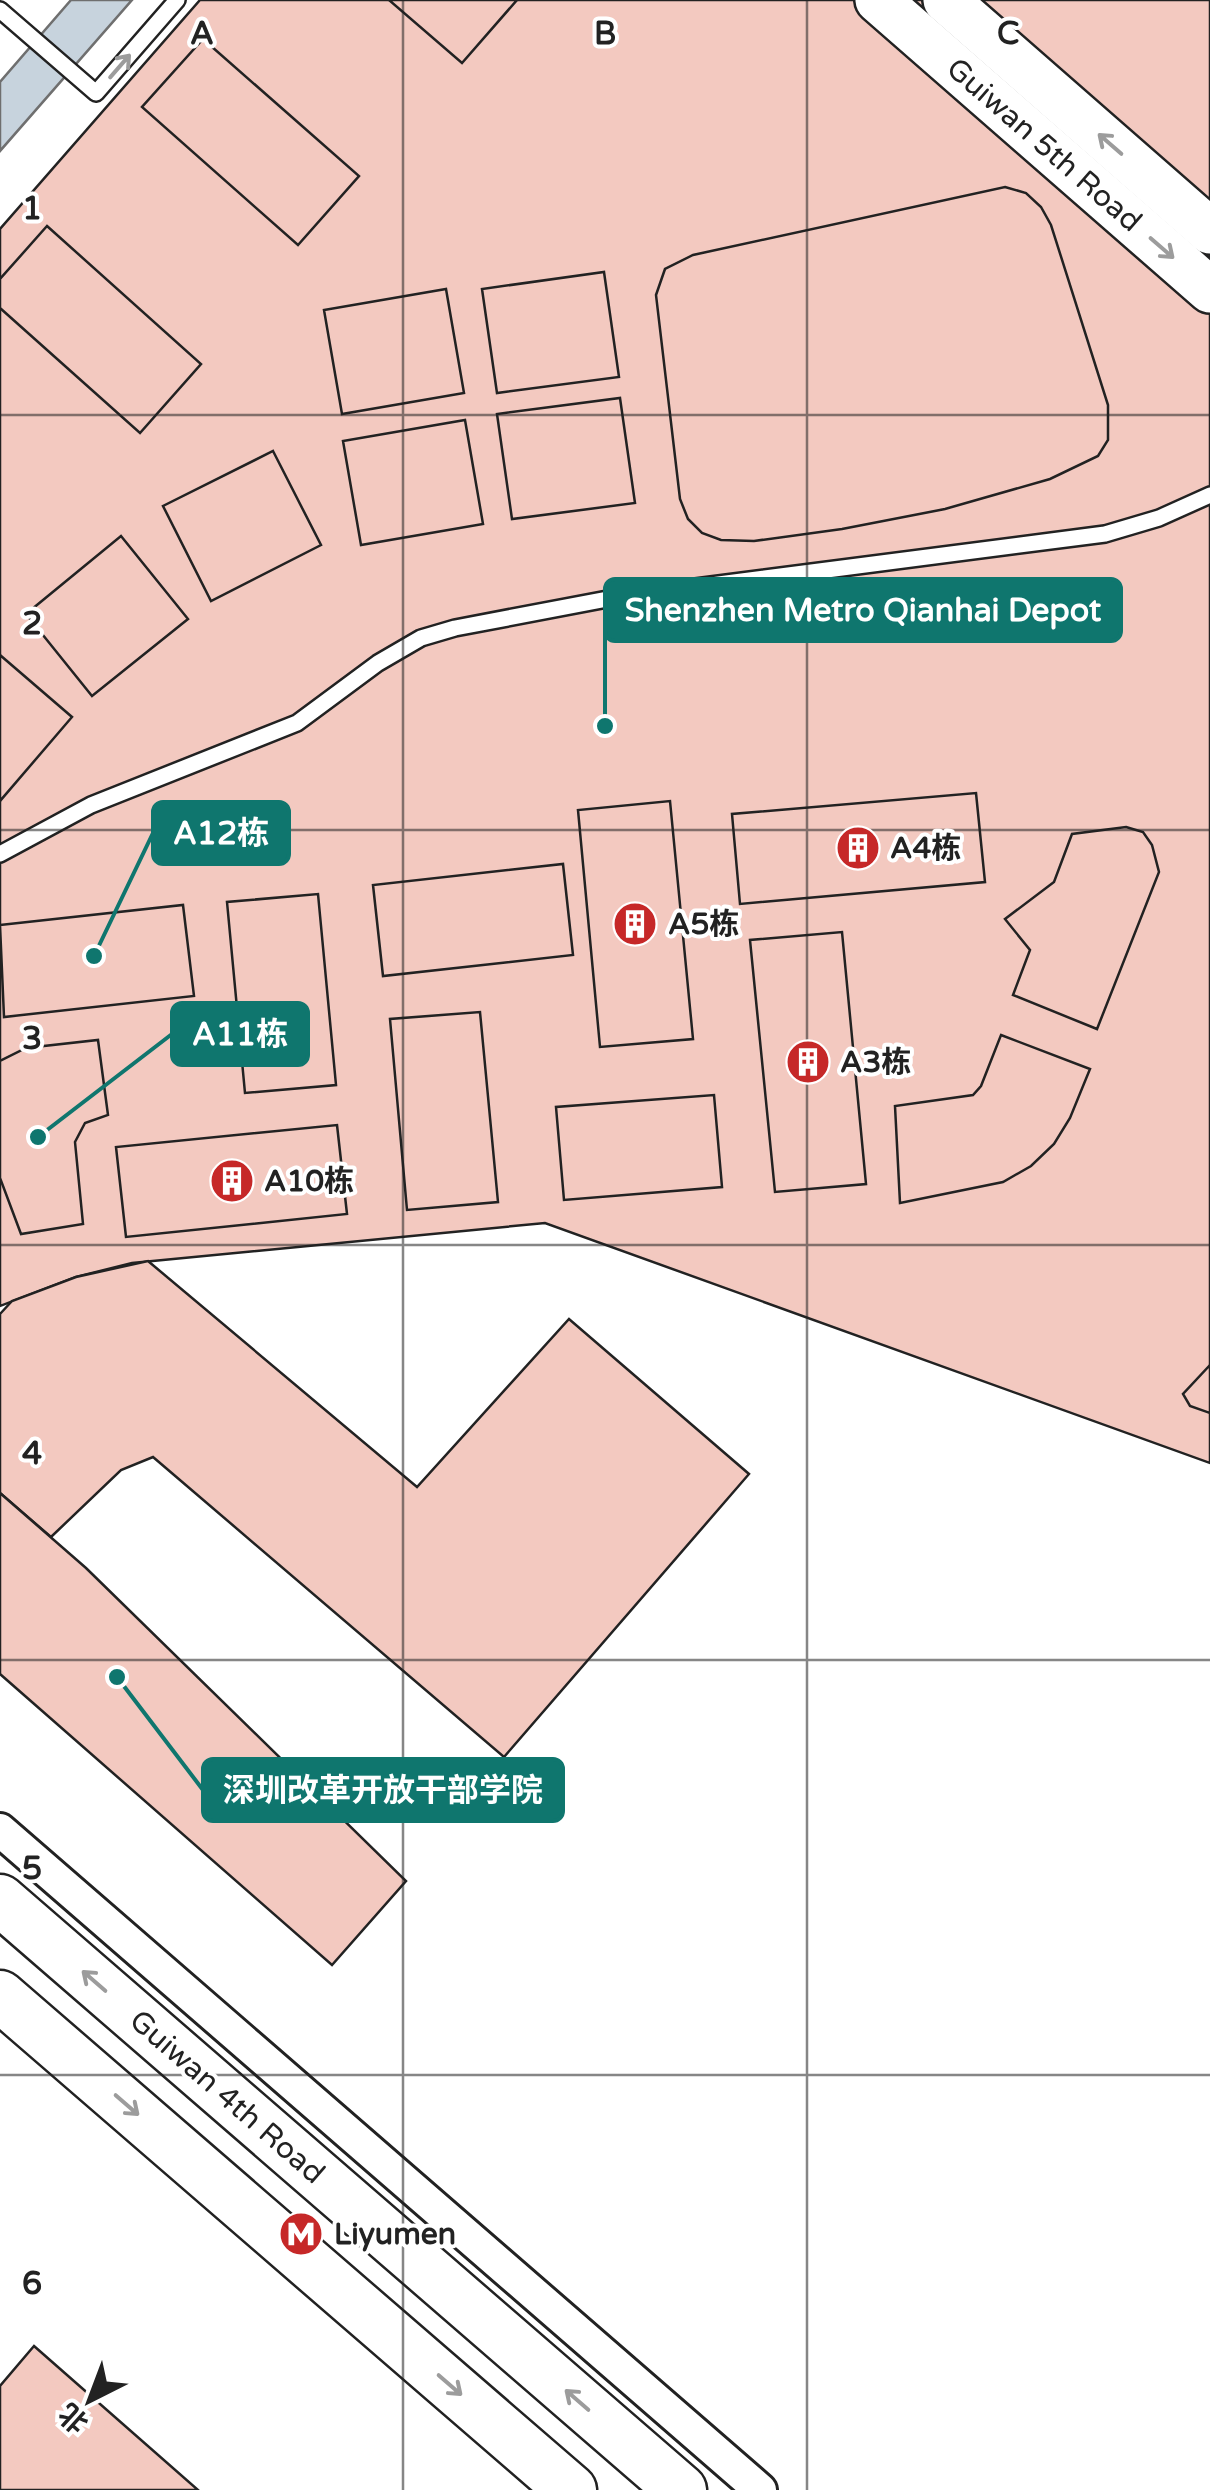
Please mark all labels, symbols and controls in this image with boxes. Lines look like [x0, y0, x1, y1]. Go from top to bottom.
text: A [190, 15, 214, 53]
text: B [594, 15, 616, 53]
text: C [997, 15, 1019, 53]
street label: Guiwan 5th Road [939, 50, 1149, 240]
one-way arrow [109, 53, 131, 79]
one-way arrow [1098, 132, 1123, 155]
text: 1 [22, 190, 42, 228]
one-way arrow [1149, 237, 1174, 260]
callout: Shenzhen Metro Qianhai Depot [605, 579, 1121, 641]
text: Shenzhen Metro Qianhai Depot [625, 592, 1102, 630]
text: 2 [22, 605, 42, 643]
callout: A12栋 [153, 802, 289, 864]
text: A12栋 [173, 815, 269, 853]
building icon: A4栋 [835, 825, 881, 871]
place label: A4栋 [890, 830, 961, 867]
building icon: A5栋 [612, 901, 658, 947]
place label: A5栋 [668, 906, 739, 943]
callout: A11栋 [172, 1003, 308, 1065]
text: A11栋 [192, 1016, 288, 1054]
text: 3 [22, 1020, 42, 1058]
building icon: A3栋 [785, 1039, 831, 1085]
place label: A3栋 [840, 1044, 911, 1081]
building icon: A10栋 [209, 1158, 255, 1204]
place label: A10栋 [264, 1163, 354, 1200]
text: 4 [22, 1435, 42, 1473]
callout: 深圳改革开放干部学院 [203, 1759, 563, 1821]
text: 深圳改革开放干部学院 [223, 1772, 543, 1810]
text: 5 [22, 1850, 42, 1888]
one-way arrow [81, 1971, 107, 1993]
street label: Guiwan 4th Road [122, 2002, 332, 2192]
one-way arrow [114, 2094, 139, 2117]
metro station icon: Liyumen [278, 2211, 324, 2257]
place label: Liyumen [334, 2216, 456, 2253]
text: 6 [22, 2265, 42, 2303]
north arrow [40, 2350, 140, 2450]
one-way arrow [437, 2374, 462, 2397]
one-way arrow [565, 2390, 591, 2412]
text: 北 [52, 2396, 96, 2440]

